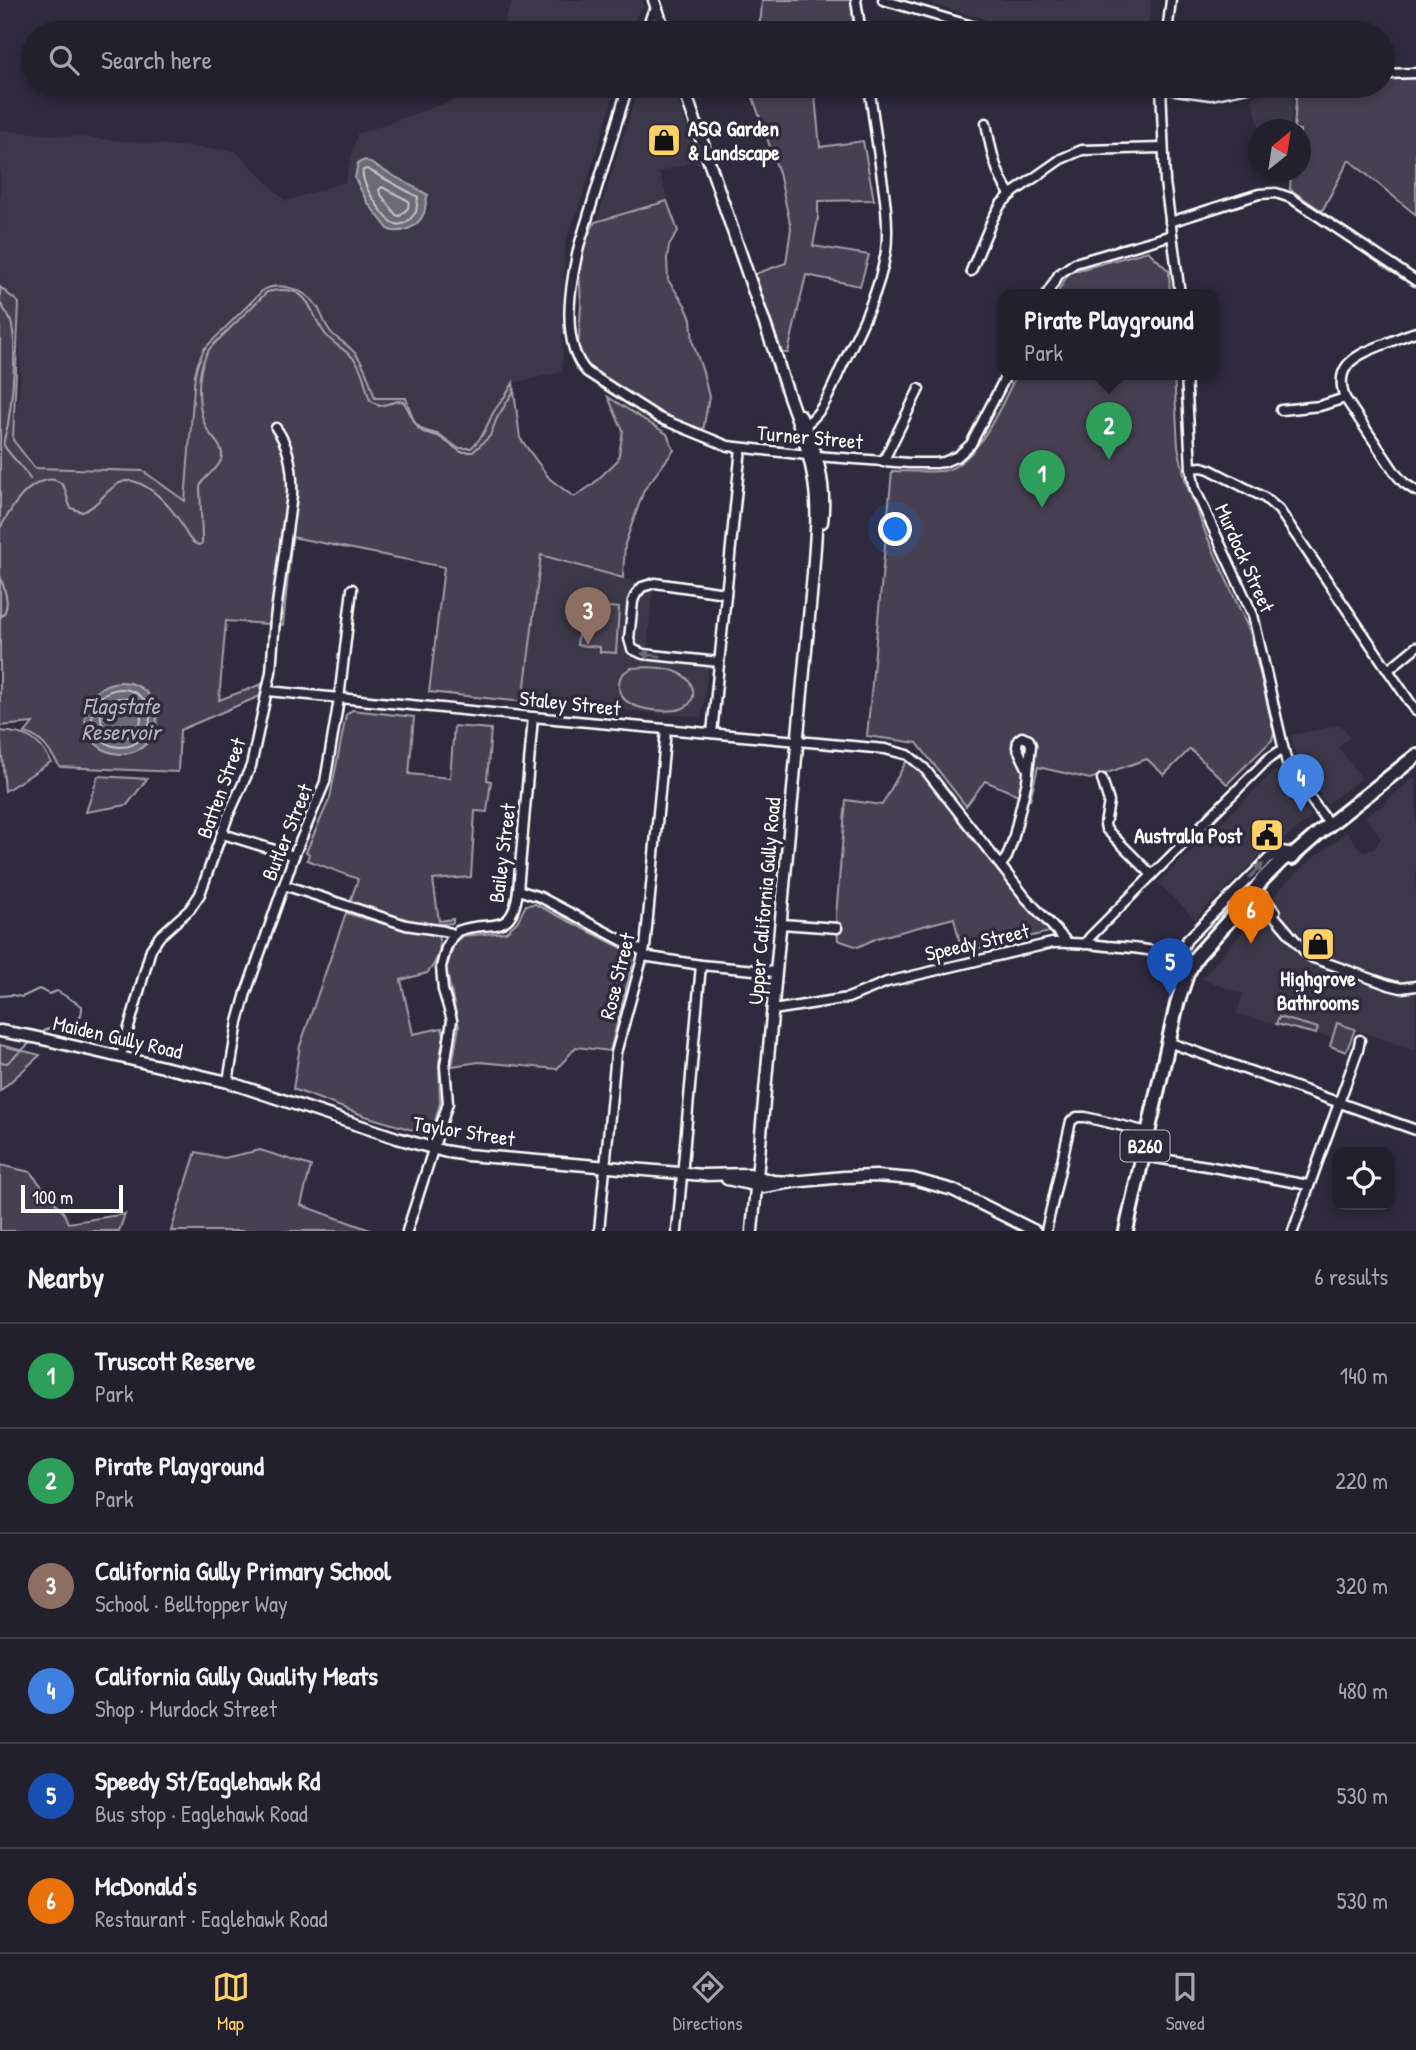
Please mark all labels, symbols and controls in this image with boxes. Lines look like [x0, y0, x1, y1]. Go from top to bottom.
search box [21, 21, 1395, 98]
icon: search [45, 41, 83, 79]
text: Search here [101, 42, 212, 77]
place label: ASQ Garden & Landscape [688, 114, 780, 168]
north arrow [1248, 119, 1311, 182]
shop icon: ASQ Garden & Landscape [645, 121, 683, 159]
popup [999, 289, 1219, 380]
text: Pirate Playground [1025, 302, 1193, 337]
text: Park [1025, 337, 1063, 368]
pin: 2 [1086, 402, 1132, 460]
street label: Turner Street [756, 418, 865, 456]
pin: 1 [1019, 450, 1065, 508]
street label: Murdock Street [1208, 499, 1282, 618]
your location [878, 512, 912, 546]
pin: 3 [565, 587, 611, 645]
one-way arrow [640, 649, 662, 660]
street label: Staley Street [518, 683, 623, 723]
water label: Flagstafe Reservoir [82, 690, 164, 747]
street label: Batten Street [189, 733, 253, 842]
pin: 4 [1278, 754, 1324, 812]
street label: Butler Street [254, 779, 320, 885]
street label: Upper California Gully Road [740, 796, 788, 1006]
street label: Bailey Street [482, 801, 523, 904]
public building icon: AustralIa Post [1248, 816, 1286, 854]
place label: AustralIa Post [1134, 821, 1243, 850]
one-way arrow [1248, 862, 1265, 879]
pin: 6 [1228, 886, 1274, 944]
street label: Speedy Street [922, 916, 1033, 968]
shop icon: Highgrove Bathrooms [1299, 925, 1337, 963]
street label: Rose Street [592, 929, 642, 1022]
pin: 5 [1147, 938, 1193, 996]
place label: Highgrove Bathrooms [1277, 964, 1359, 1017]
street label: Maiden Gully Road [50, 1008, 186, 1066]
street label: Taylor Street [411, 1109, 518, 1153]
road number: B260 [1120, 1130, 1170, 1162]
map controls [1332, 1147, 1395, 1210]
button: locate [1332, 1147, 1395, 1210]
scale bar [21, 1182, 122, 1214]
text: 100 m [32, 1184, 73, 1210]
text: Nearby [28, 1257, 104, 1297]
text: 6 results [1315, 1261, 1388, 1292]
text: Truscott Reserve [95, 1343, 255, 1378]
text: 1 [47, 1360, 55, 1391]
text: 140 m [1340, 1360, 1388, 1391]
text: Park [95, 1378, 133, 1409]
text: Pirate Playground [95, 1448, 264, 1483]
text: 2 [46, 1465, 56, 1496]
text: 220 m [1335, 1465, 1388, 1496]
text: Park [95, 1483, 133, 1514]
text: California Gully Primary School [95, 1553, 391, 1588]
text: 3 [46, 1570, 56, 1601]
text: 320 m [1336, 1570, 1388, 1601]
text: School · Belltopper Way [95, 1588, 288, 1619]
text: California Gully Quality Meats [95, 1658, 378, 1693]
text: 4 [47, 1675, 55, 1706]
text: 480 m [1338, 1675, 1388, 1706]
text: Shop · Murdock Street [95, 1693, 277, 1724]
text: Speedy St/Eaglehawk Rd [95, 1763, 320, 1798]
text: 5 [46, 1780, 56, 1811]
text: 530 m [1337, 1780, 1388, 1811]
text: Bus stop · Eaglehawk Road [95, 1798, 308, 1829]
text: McDonald's [95, 1868, 197, 1903]
text: 6 [46, 1885, 56, 1916]
text: 530 m [1337, 1885, 1388, 1916]
text: Restaurant · Eaglehawk Road [95, 1903, 327, 1934]
tab: Map [212, 1968, 250, 2036]
tab: Directions [673, 1968, 743, 2036]
tab: Saved [1166, 1968, 1204, 2036]

